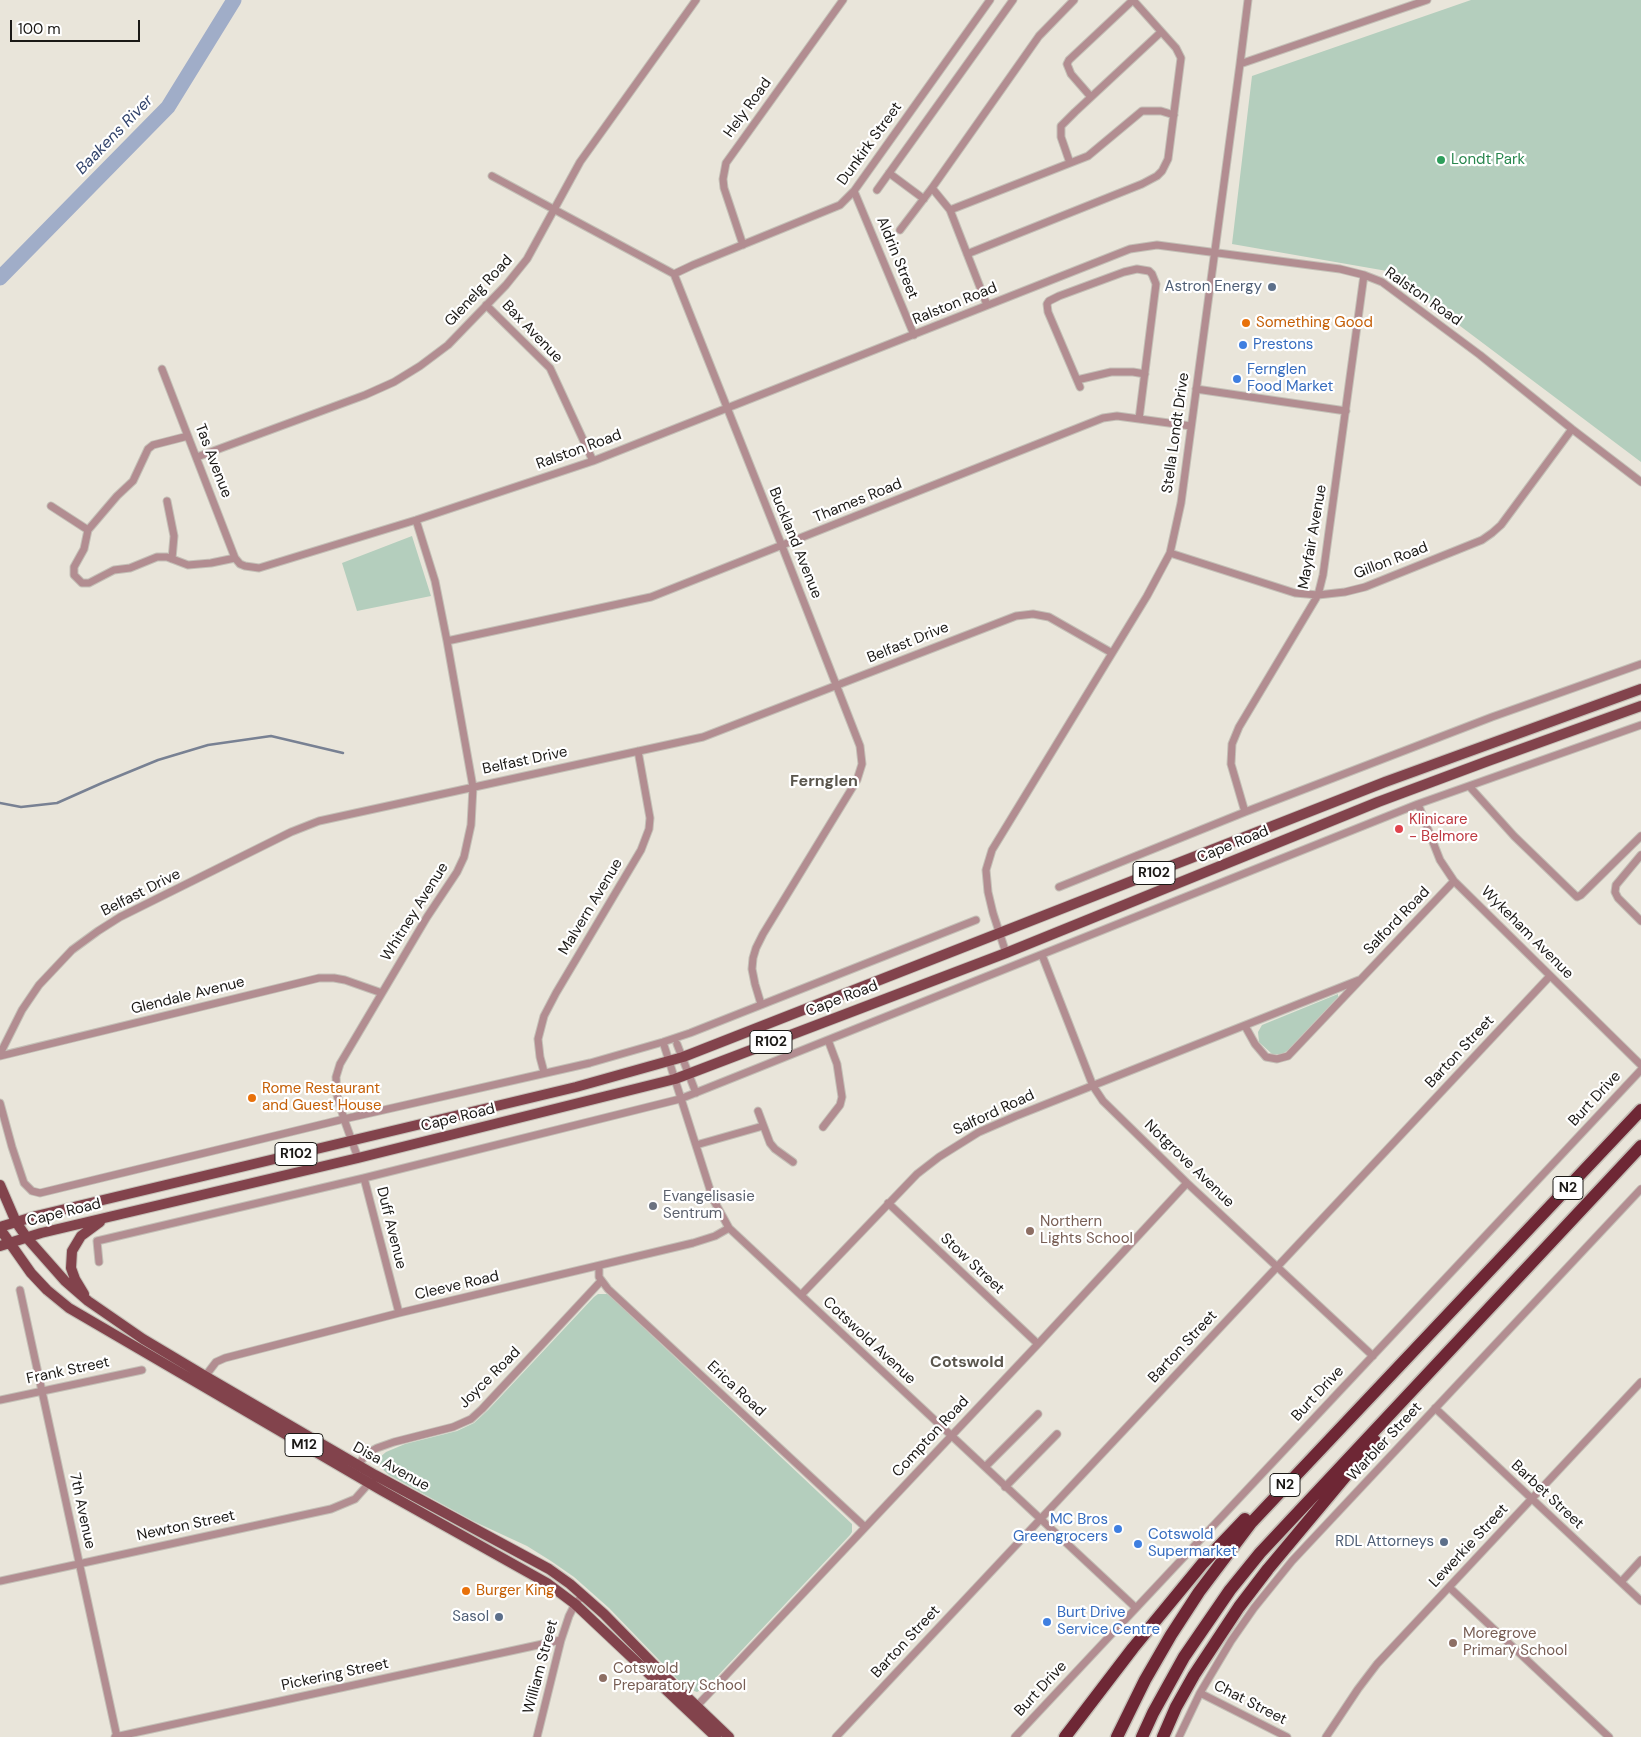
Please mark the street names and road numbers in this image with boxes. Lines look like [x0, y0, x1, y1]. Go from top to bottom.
street label: Hely Road [720, 75, 776, 141]
street label: Dunkirk Street [834, 99, 906, 189]
street label: Aldrin Street [872, 214, 922, 302]
street label: Glenelg Road [441, 252, 517, 330]
street label: Ralston Road [1381, 264, 1465, 330]
street label: Ralston Road [910, 279, 1000, 329]
street label: Bax Avenue [498, 297, 566, 367]
street label: Stella Londt Drive [1159, 372, 1193, 494]
street label: Tas Avenue [191, 421, 235, 501]
street label: Ralston Road [534, 426, 624, 474]
street label: Thames Road [811, 475, 905, 527]
street label: Mayfair Avenue [1295, 483, 1331, 591]
street label: Buckland Avenue [765, 485, 825, 601]
street label: Gillon Road [1351, 539, 1431, 583]
street label: Belfast Drive [865, 618, 951, 668]
street label: Belfast Drive [481, 743, 569, 779]
street label: Cape Road [1195, 822, 1271, 868]
street label: Malvern Avenue [555, 856, 627, 958]
street label: Whitney Avenue [377, 859, 453, 965]
road number: R102 [1133, 861, 1175, 884]
street label: Belfast Drive [98, 865, 184, 921]
street label: Salford Road [1360, 883, 1434, 959]
street label: Wykeham Avenue [1477, 883, 1577, 983]
street label: Glendale Avenue [129, 973, 247, 1019]
street label: Cape Road [803, 977, 881, 1021]
street label: Barton Street [1422, 1012, 1498, 1092]
road number: R102 [750, 1030, 792, 1054]
street label: Burt Drive [1565, 1068, 1625, 1130]
street label: Salford Road [951, 1086, 1037, 1140]
street label: Cape Road [419, 1100, 497, 1136]
street label: Notgrove Avenue [1140, 1117, 1238, 1211]
road number: R102 [275, 1142, 317, 1166]
road number: N2 [1553, 1176, 1583, 1200]
street label: Duff Avenue [372, 1185, 410, 1271]
street label: Cape Road [25, 1195, 103, 1231]
street label: Stow Street [936, 1230, 1008, 1298]
street label: Cleeve Road [413, 1268, 501, 1304]
street label: Cotswold Avenue [819, 1293, 919, 1389]
street label: Barton Street [1145, 1307, 1221, 1387]
street label: Joyce Road [456, 1344, 524, 1412]
street label: Frank Street [25, 1353, 111, 1389]
street label: Erica Road [703, 1357, 769, 1421]
street label: Burt Drive [1288, 1363, 1348, 1425]
street label: Compton Road [889, 1393, 973, 1481]
street label: Warbler Street [1344, 1399, 1426, 1485]
road number: M12 [285, 1434, 323, 1456]
street label: Disa Avenue [350, 1439, 432, 1495]
street label: Barbet Street [1507, 1457, 1587, 1533]
street label: 7th Avenue [65, 1471, 99, 1551]
road number: N2 [1270, 1474, 1300, 1496]
street label: Lewerkie Street [1426, 1501, 1512, 1591]
street label: Newton Street [135, 1507, 237, 1545]
street label: Barton Street [868, 1602, 944, 1682]
street label: William Street [520, 1618, 562, 1716]
street label: Pickering Street [280, 1655, 390, 1695]
street label: Burt Drive [1011, 1658, 1071, 1720]
street label: Chat Street [1210, 1677, 1290, 1729]

